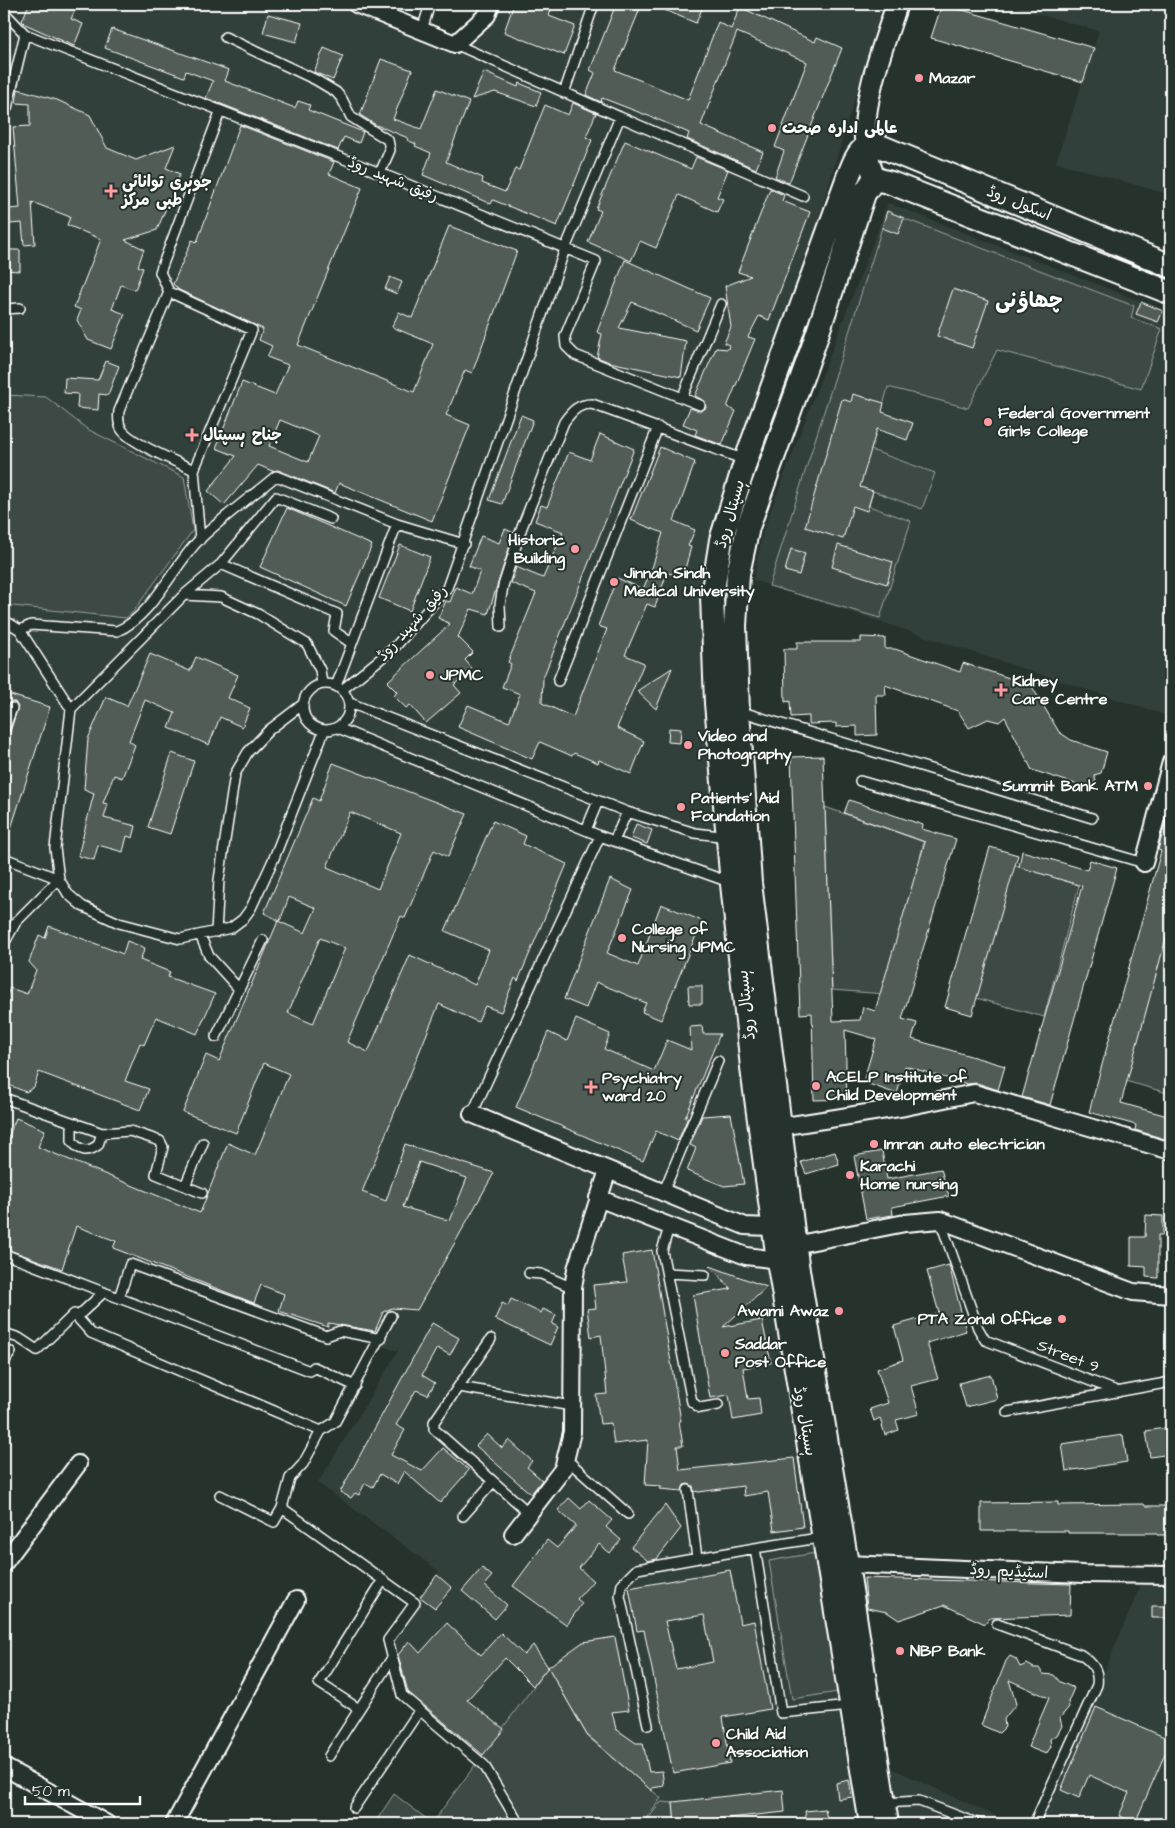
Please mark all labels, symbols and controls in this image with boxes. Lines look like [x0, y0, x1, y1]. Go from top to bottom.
place label: Mazar [929, 67, 975, 89]
marker: Mazar [913, 72, 925, 84]
place label: عالمی ادارہ صحت [782, 117, 898, 139]
marker: عالمی ادارہ صحت [766, 122, 778, 134]
street label: رفیق شہید روڈ [344, 151, 442, 207]
place label: جوہری توانائی طبی مرکز [120, 171, 212, 211]
street label: اسکول روڈ [983, 180, 1055, 226]
marker: جوہری توانائی طبی مرکز [104, 184, 118, 198]
district label: چھاؤنی [995, 286, 1063, 315]
place label: Federal Government Girls College [998, 402, 1150, 444]
marker: Federal Government Girls College [982, 416, 994, 428]
place label: جناح ہسپتال [203, 424, 282, 447]
marker: جناح ہسپتال [185, 428, 199, 442]
street label: ہسپتال روڈ [710, 477, 751, 551]
place label: Historic Building [508, 529, 566, 571]
marker: Historic Building [569, 543, 581, 555]
place label: Jinnah Sindh Medical University [623, 562, 755, 603]
marker: Jinnah Sindh Medical University [608, 576, 620, 588]
street label: رفیق شہید روڈ [372, 580, 452, 666]
place label: JPMC [439, 664, 484, 686]
marker: JPMC [424, 669, 436, 681]
place label: Kidney Care Centre [1012, 670, 1108, 710]
marker: Kidney Care Centre [994, 683, 1008, 697]
place label: Video and Photography [697, 725, 792, 767]
marker: Video and Photography [682, 739, 694, 751]
place label: Summit Bank ATM [1001, 775, 1138, 797]
marker: Summit Bank ATM [1142, 780, 1154, 792]
place label: Patients' Aid Foundation [691, 787, 780, 827]
marker: Patients' Aid Foundation [675, 801, 687, 813]
place label: College of Nursing JPMC [632, 918, 736, 960]
marker: College of Nursing JPMC [616, 932, 628, 944]
street label: ہسپتال روڈ [731, 969, 761, 1041]
place label: ACELP Institute of Child Development [826, 1066, 967, 1106]
place label: Psychiatry ward 20 [602, 1067, 682, 1107]
marker: Psychiatry ward 20 [584, 1080, 598, 1094]
marker: ACELP Institute of Child Development [810, 1080, 822, 1092]
place label: Imran auto electrician [884, 1133, 1045, 1155]
marker: Imran auto electrician [868, 1138, 880, 1150]
place label: Karachi Home nursing [860, 1155, 959, 1197]
marker: Karachi Home nursing [844, 1169, 856, 1181]
place label: Awami Awaz [737, 1300, 830, 1322]
marker: Awami Awaz [833, 1305, 845, 1317]
place label: PTA Zonal Office [918, 1308, 1052, 1330]
marker: PTA Zonal Office [1056, 1313, 1068, 1325]
place label: Saddar Post Office [734, 1333, 826, 1373]
street label: Street 9 [1034, 1334, 1102, 1378]
marker: Saddar Post Office [719, 1347, 731, 1359]
street label: ہسپتال روڈ [787, 1384, 822, 1458]
street label: اسٹیڈیم روڈ [969, 1558, 1049, 1585]
place label: NBP Bank [910, 1640, 986, 1662]
marker: NBP Bank [894, 1645, 906, 1657]
place label: Child Aid Association [726, 1723, 808, 1763]
marker: Child Aid Association [710, 1737, 722, 1749]
scale bar [25, 1773, 140, 1805]
text: 50 m [32, 1781, 70, 1802]

